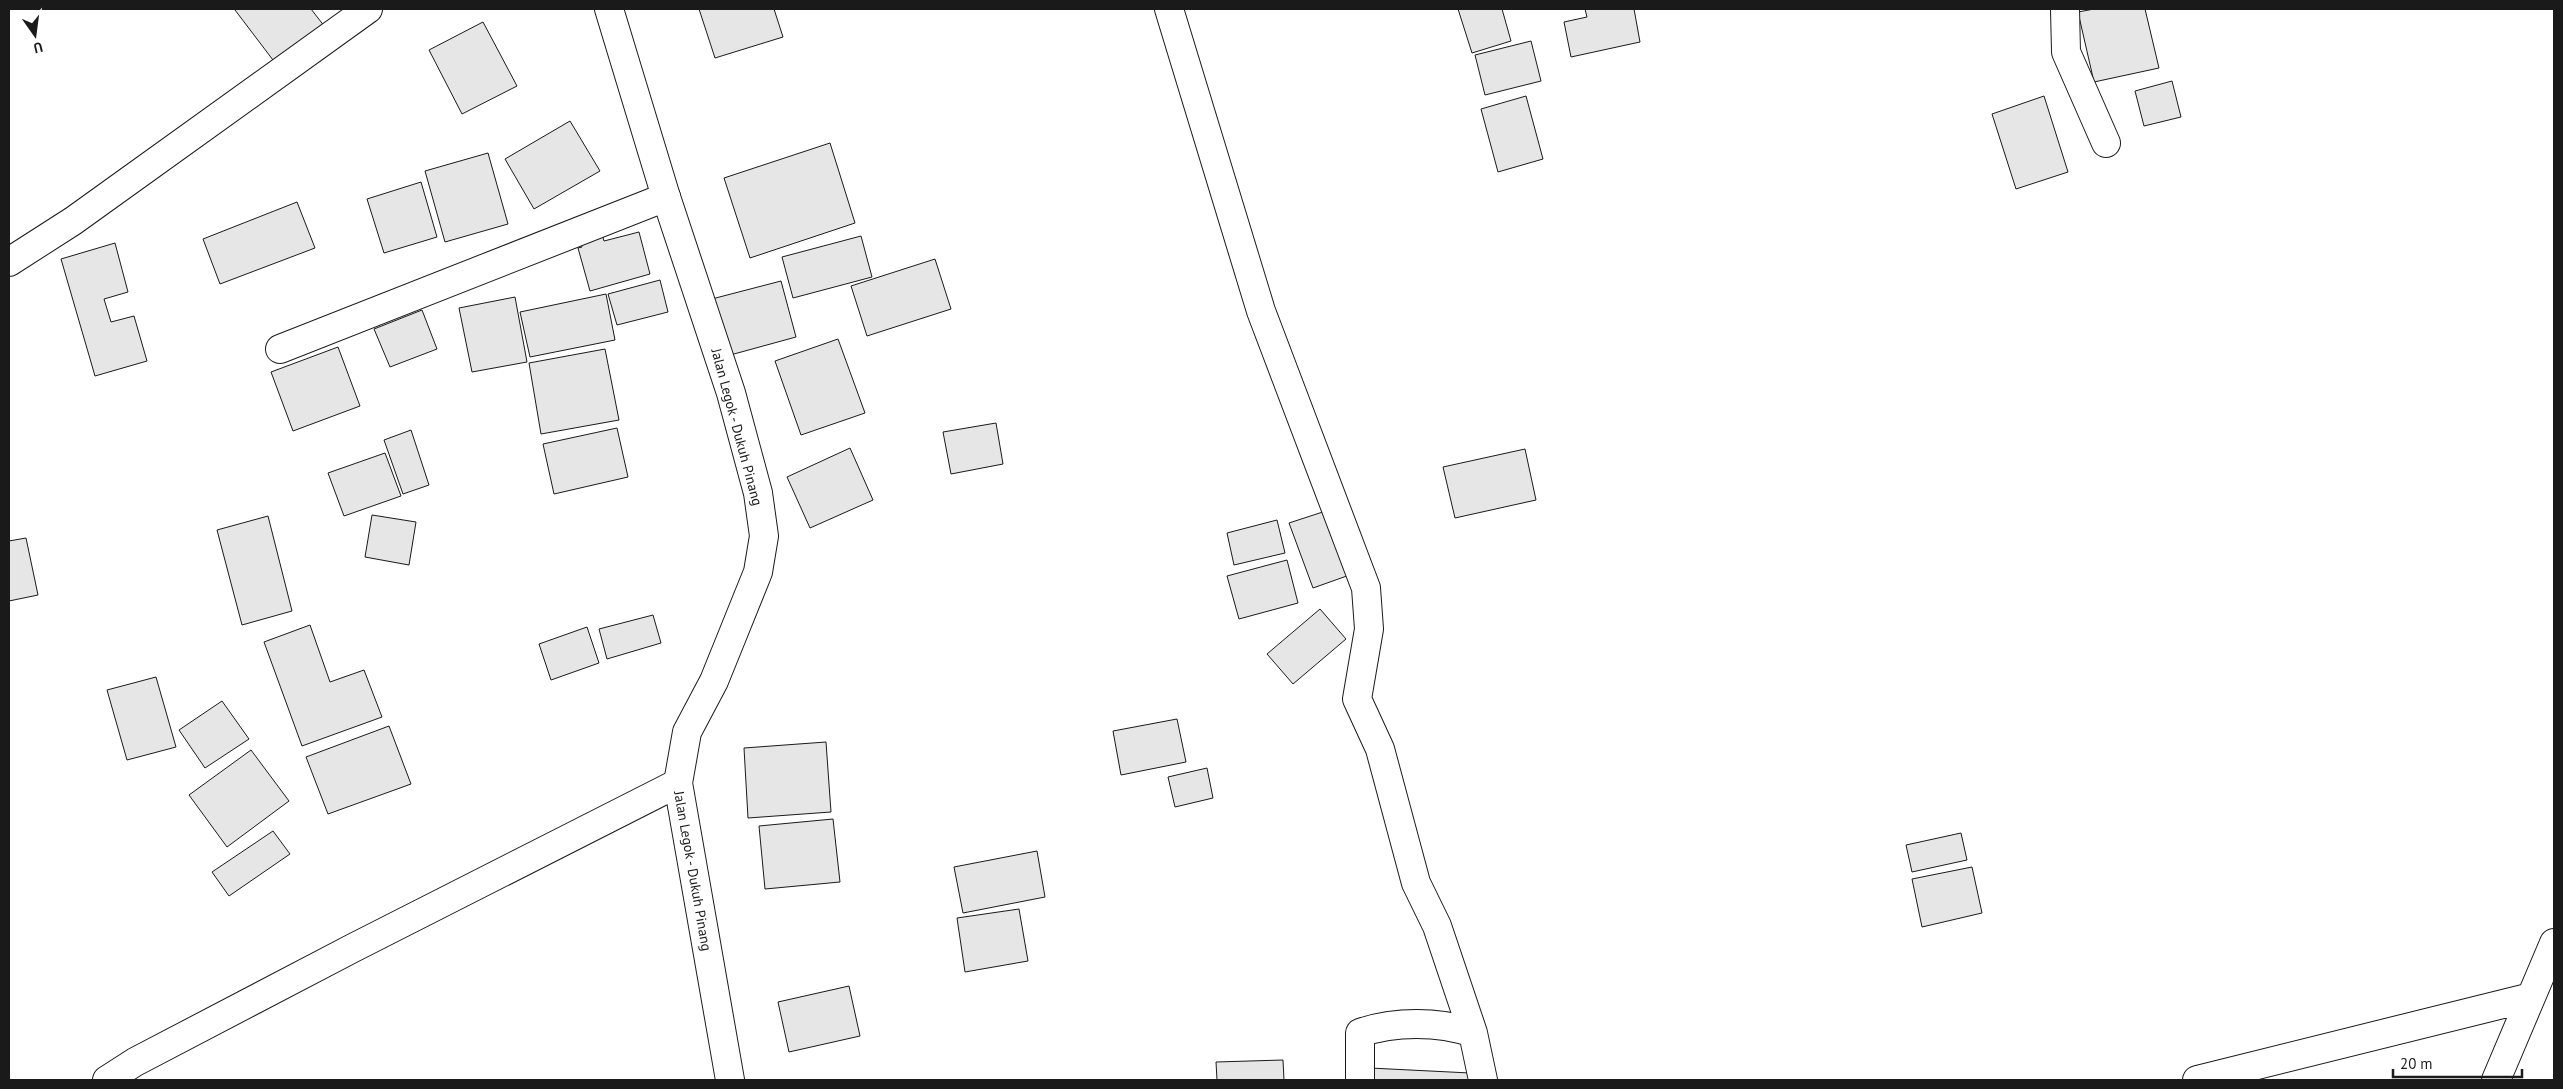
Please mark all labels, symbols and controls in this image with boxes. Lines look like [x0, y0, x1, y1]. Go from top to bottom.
north arrow [10, 10, 60, 60]
text: U [32, 38, 45, 57]
street label: Jalan Legok - Dukuh Pinang [707, 345, 767, 508]
street label: Jalan Legok - Dukuh Pinang [670, 789, 716, 952]
scale bar [2393, 1046, 2522, 1078]
text: 20 m [2400, 1054, 2433, 1073]

